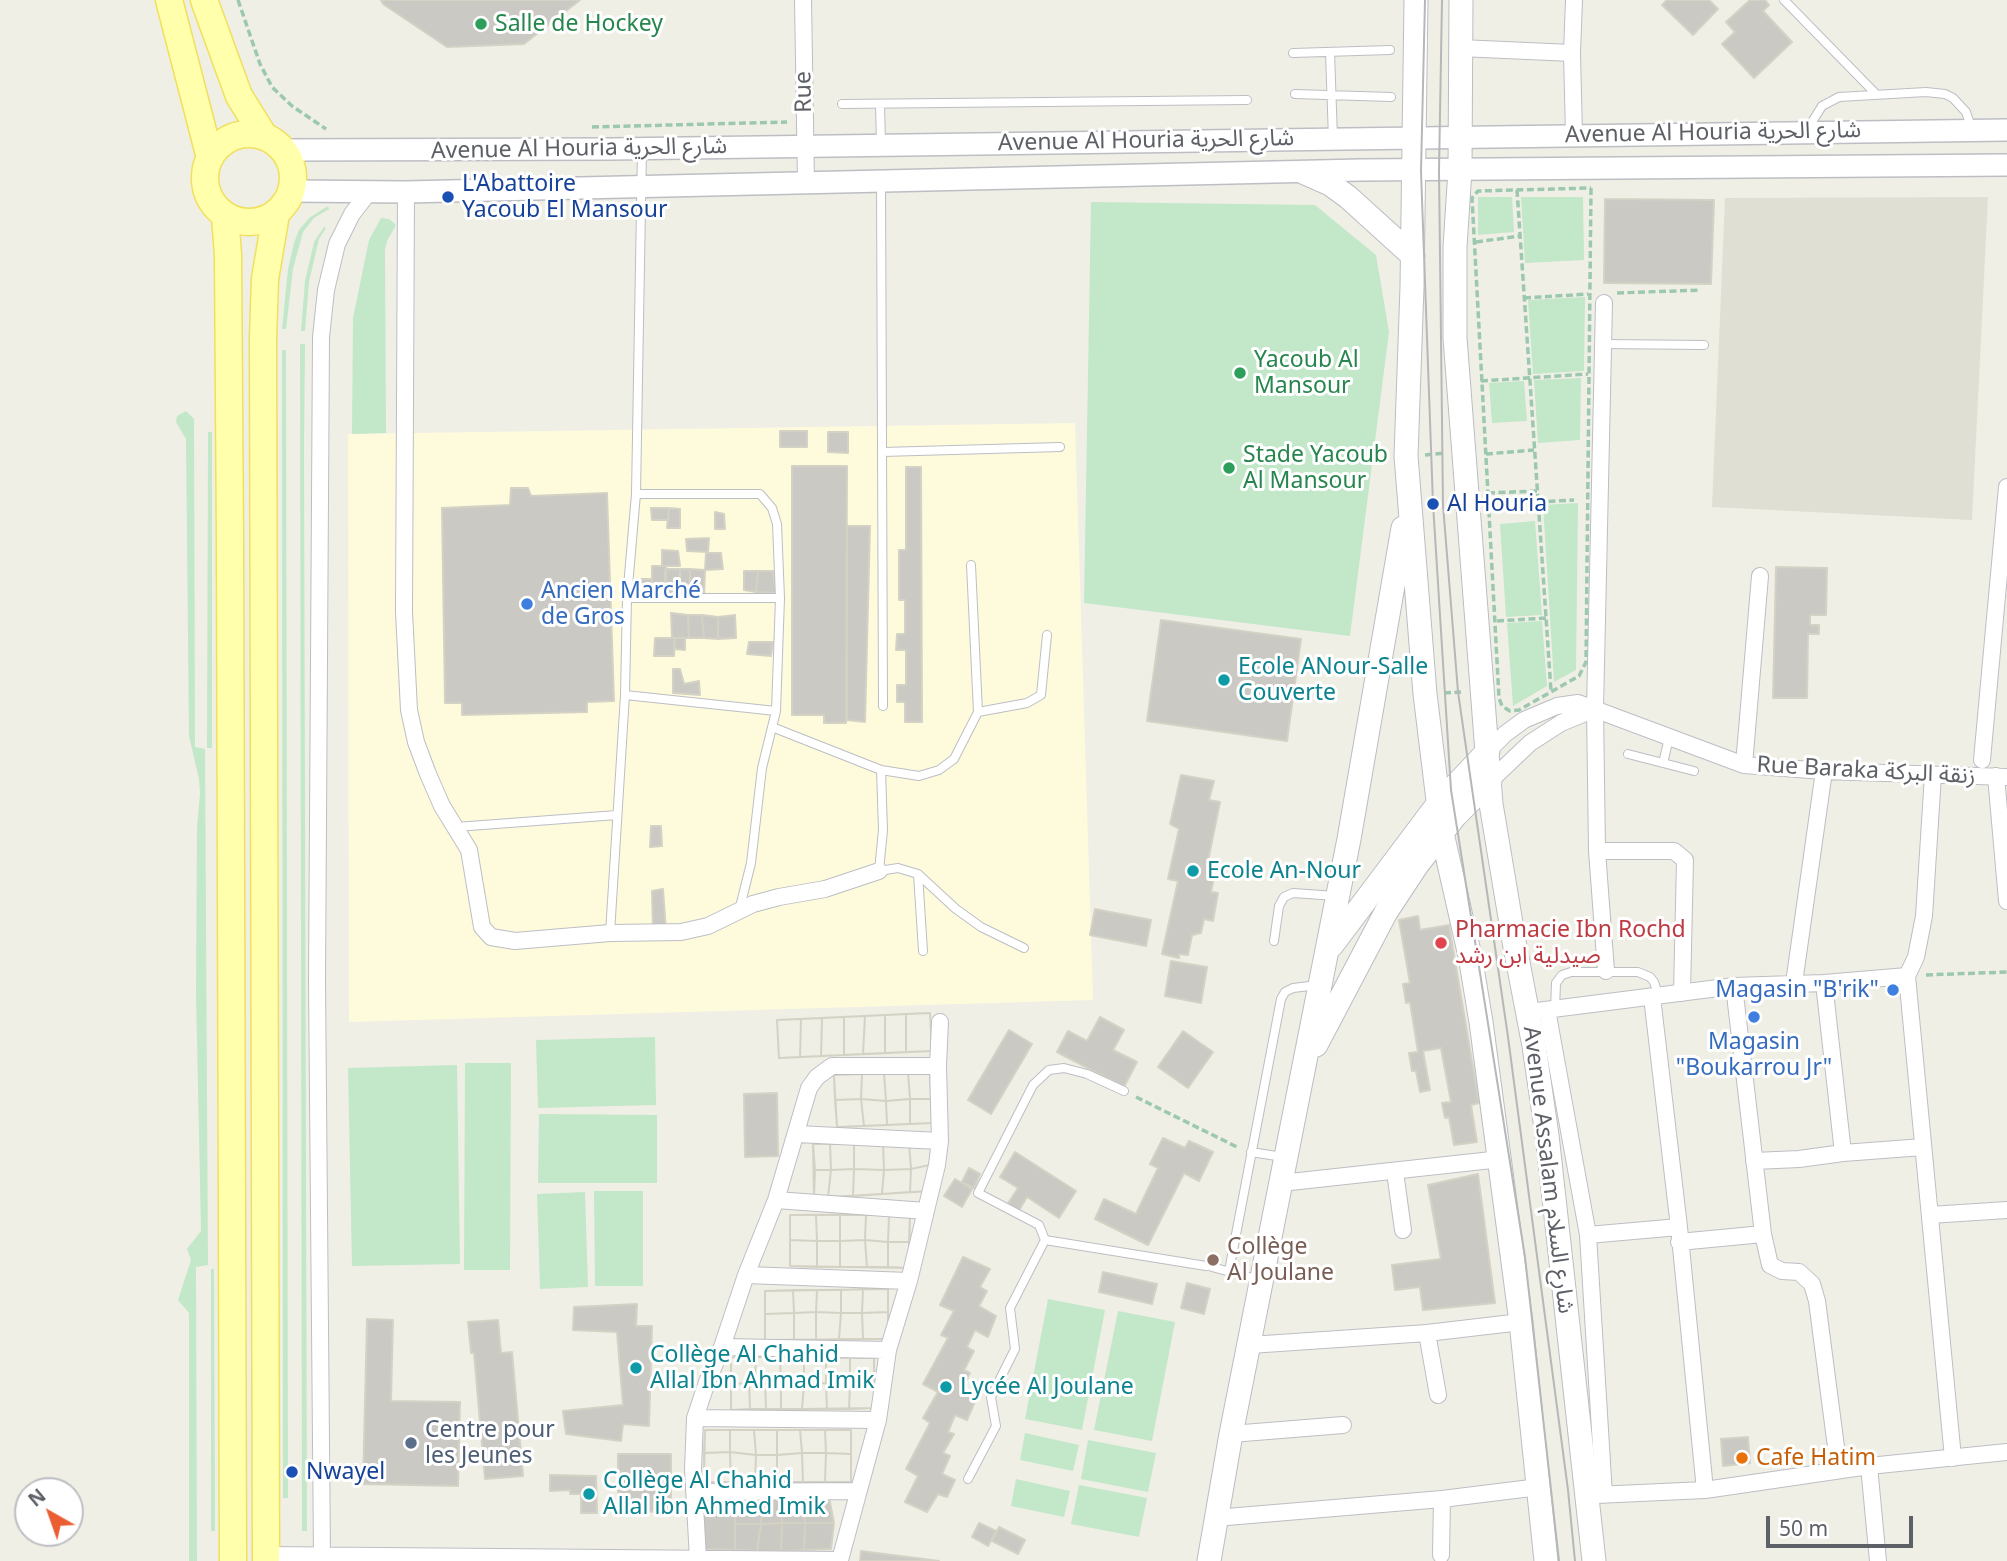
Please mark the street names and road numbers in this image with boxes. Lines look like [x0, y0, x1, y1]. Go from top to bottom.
street label: Rue [790, 71, 818, 113]
street label: Avenue Al Houria شارع الحرية [1565, 117, 1861, 149]
street label: Avenue Al Houria شارع الحرية [998, 125, 1294, 157]
street label: Avenue Al Houria شارع الحرية [431, 133, 727, 165]
street label: Rue Baraka زنقة البركة [1756, 751, 1976, 791]
street label: Avenue Assalam شارع السلام [1517, 1025, 1579, 1315]

